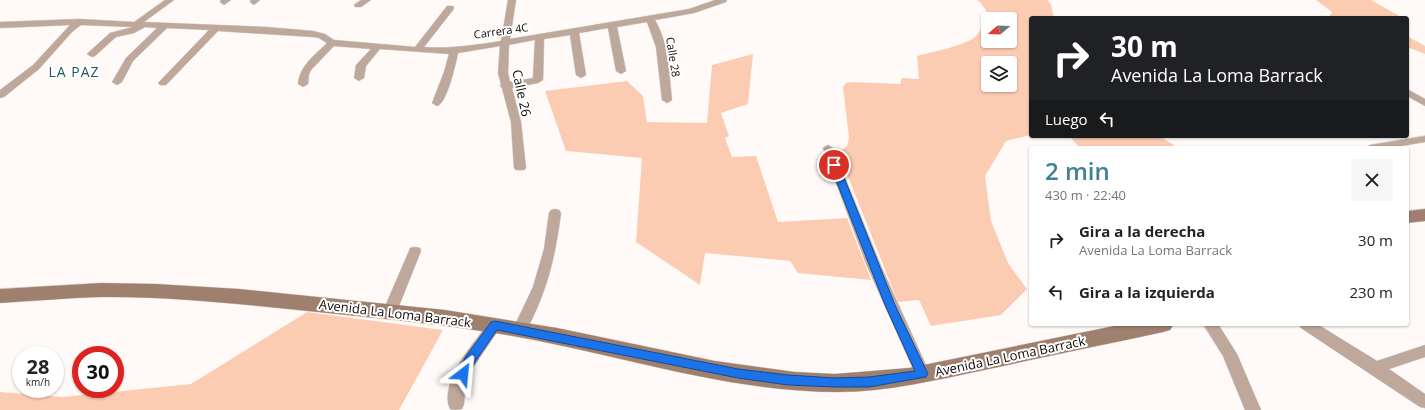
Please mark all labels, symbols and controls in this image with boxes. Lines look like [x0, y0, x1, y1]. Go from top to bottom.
north arrow [981, 12, 1017, 48]
map controls [981, 12, 1017, 92]
street label: Carrera 4C [473, 19, 529, 42]
text: 30 m [1111, 27, 1178, 65]
icon: right [1045, 32, 1097, 84]
street label: Calle 28 [663, 36, 684, 78]
button: layers [981, 56, 1017, 92]
district label: LA PAZ [48, 62, 100, 81]
text: Avenida La Loma Barrack [1111, 63, 1323, 87]
street label: Calle 26 [508, 68, 536, 118]
icon: left [1096, 108, 1118, 130]
text: Luego [1045, 109, 1088, 129]
pin [817, 148, 851, 182]
icon: arrive [823, 154, 845, 176]
text: 2 min [1045, 154, 1110, 187]
button: close [1351, 159, 1393, 201]
text: 430 m · 22:40 [1045, 186, 1126, 204]
text: Gira a la derecha [1079, 221, 1205, 241]
icon: right [1045, 229, 1067, 251]
text: 30 m [1358, 230, 1393, 250]
text: Avenida La Loma Barrack [1079, 241, 1232, 259]
icon: left [1045, 281, 1067, 303]
text: Gira a la izquierda [1079, 282, 1215, 302]
text: 230 m [1349, 282, 1393, 302]
street label: Avenida La Loma Barrack [318, 295, 472, 331]
street label: Avenida La Loma Barrack [933, 331, 1087, 381]
speed limit sign: 30 [72, 346, 124, 398]
text: 28 [27, 353, 49, 380]
position arrow [442, 353, 484, 395]
text: km/h [26, 375, 50, 389]

